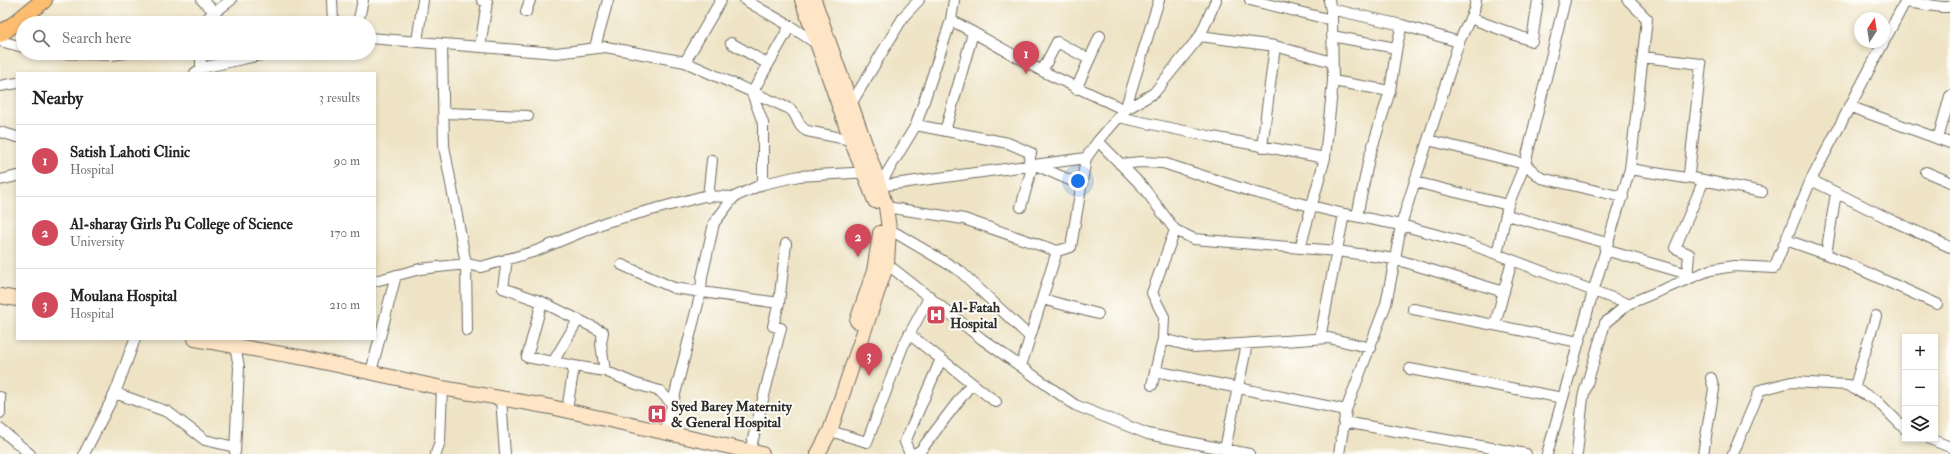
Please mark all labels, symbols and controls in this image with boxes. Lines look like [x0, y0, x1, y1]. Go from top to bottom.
north arrow [1854, 12, 1890, 48]
search box [16, 16, 376, 60]
icon: search [30, 27, 52, 49]
text: Search here [62, 29, 131, 48]
pin: 1 [1013, 41, 1039, 74]
text: Nearby [32, 88, 83, 109]
text: 3 results [319, 90, 360, 106]
text: Satish Lahoti Clinic [70, 143, 190, 162]
text: 1 [43, 153, 47, 169]
text: 90 m [334, 153, 360, 169]
text: Hospital [70, 162, 114, 178]
your location [1068, 171, 1088, 191]
text: Al-sharay Girls Pu College of Science [70, 215, 293, 234]
pin: 2 [845, 224, 871, 257]
text: 2 [42, 225, 48, 241]
text: 170 m [330, 225, 360, 241]
text: University [70, 234, 124, 250]
text: Moulana Hospital [70, 287, 177, 306]
text: 3 [43, 297, 48, 313]
text: 210 m [329, 297, 360, 313]
place label: Al-Fatah Hospital [949, 299, 1001, 333]
hospital icon: Al-Fatah Hospital [925, 304, 947, 326]
text: Hospital [70, 306, 114, 322]
map controls [1902, 334, 1938, 442]
button: + [1902, 334, 1938, 370]
pin: 3 [856, 343, 882, 376]
button: − [1902, 370, 1938, 406]
place label: Syed Barey Maternity & General Hospital [671, 398, 793, 432]
hospital icon: Syed Barey Maternity & General Hospital [646, 403, 668, 425]
button: layers [1902, 406, 1938, 442]

